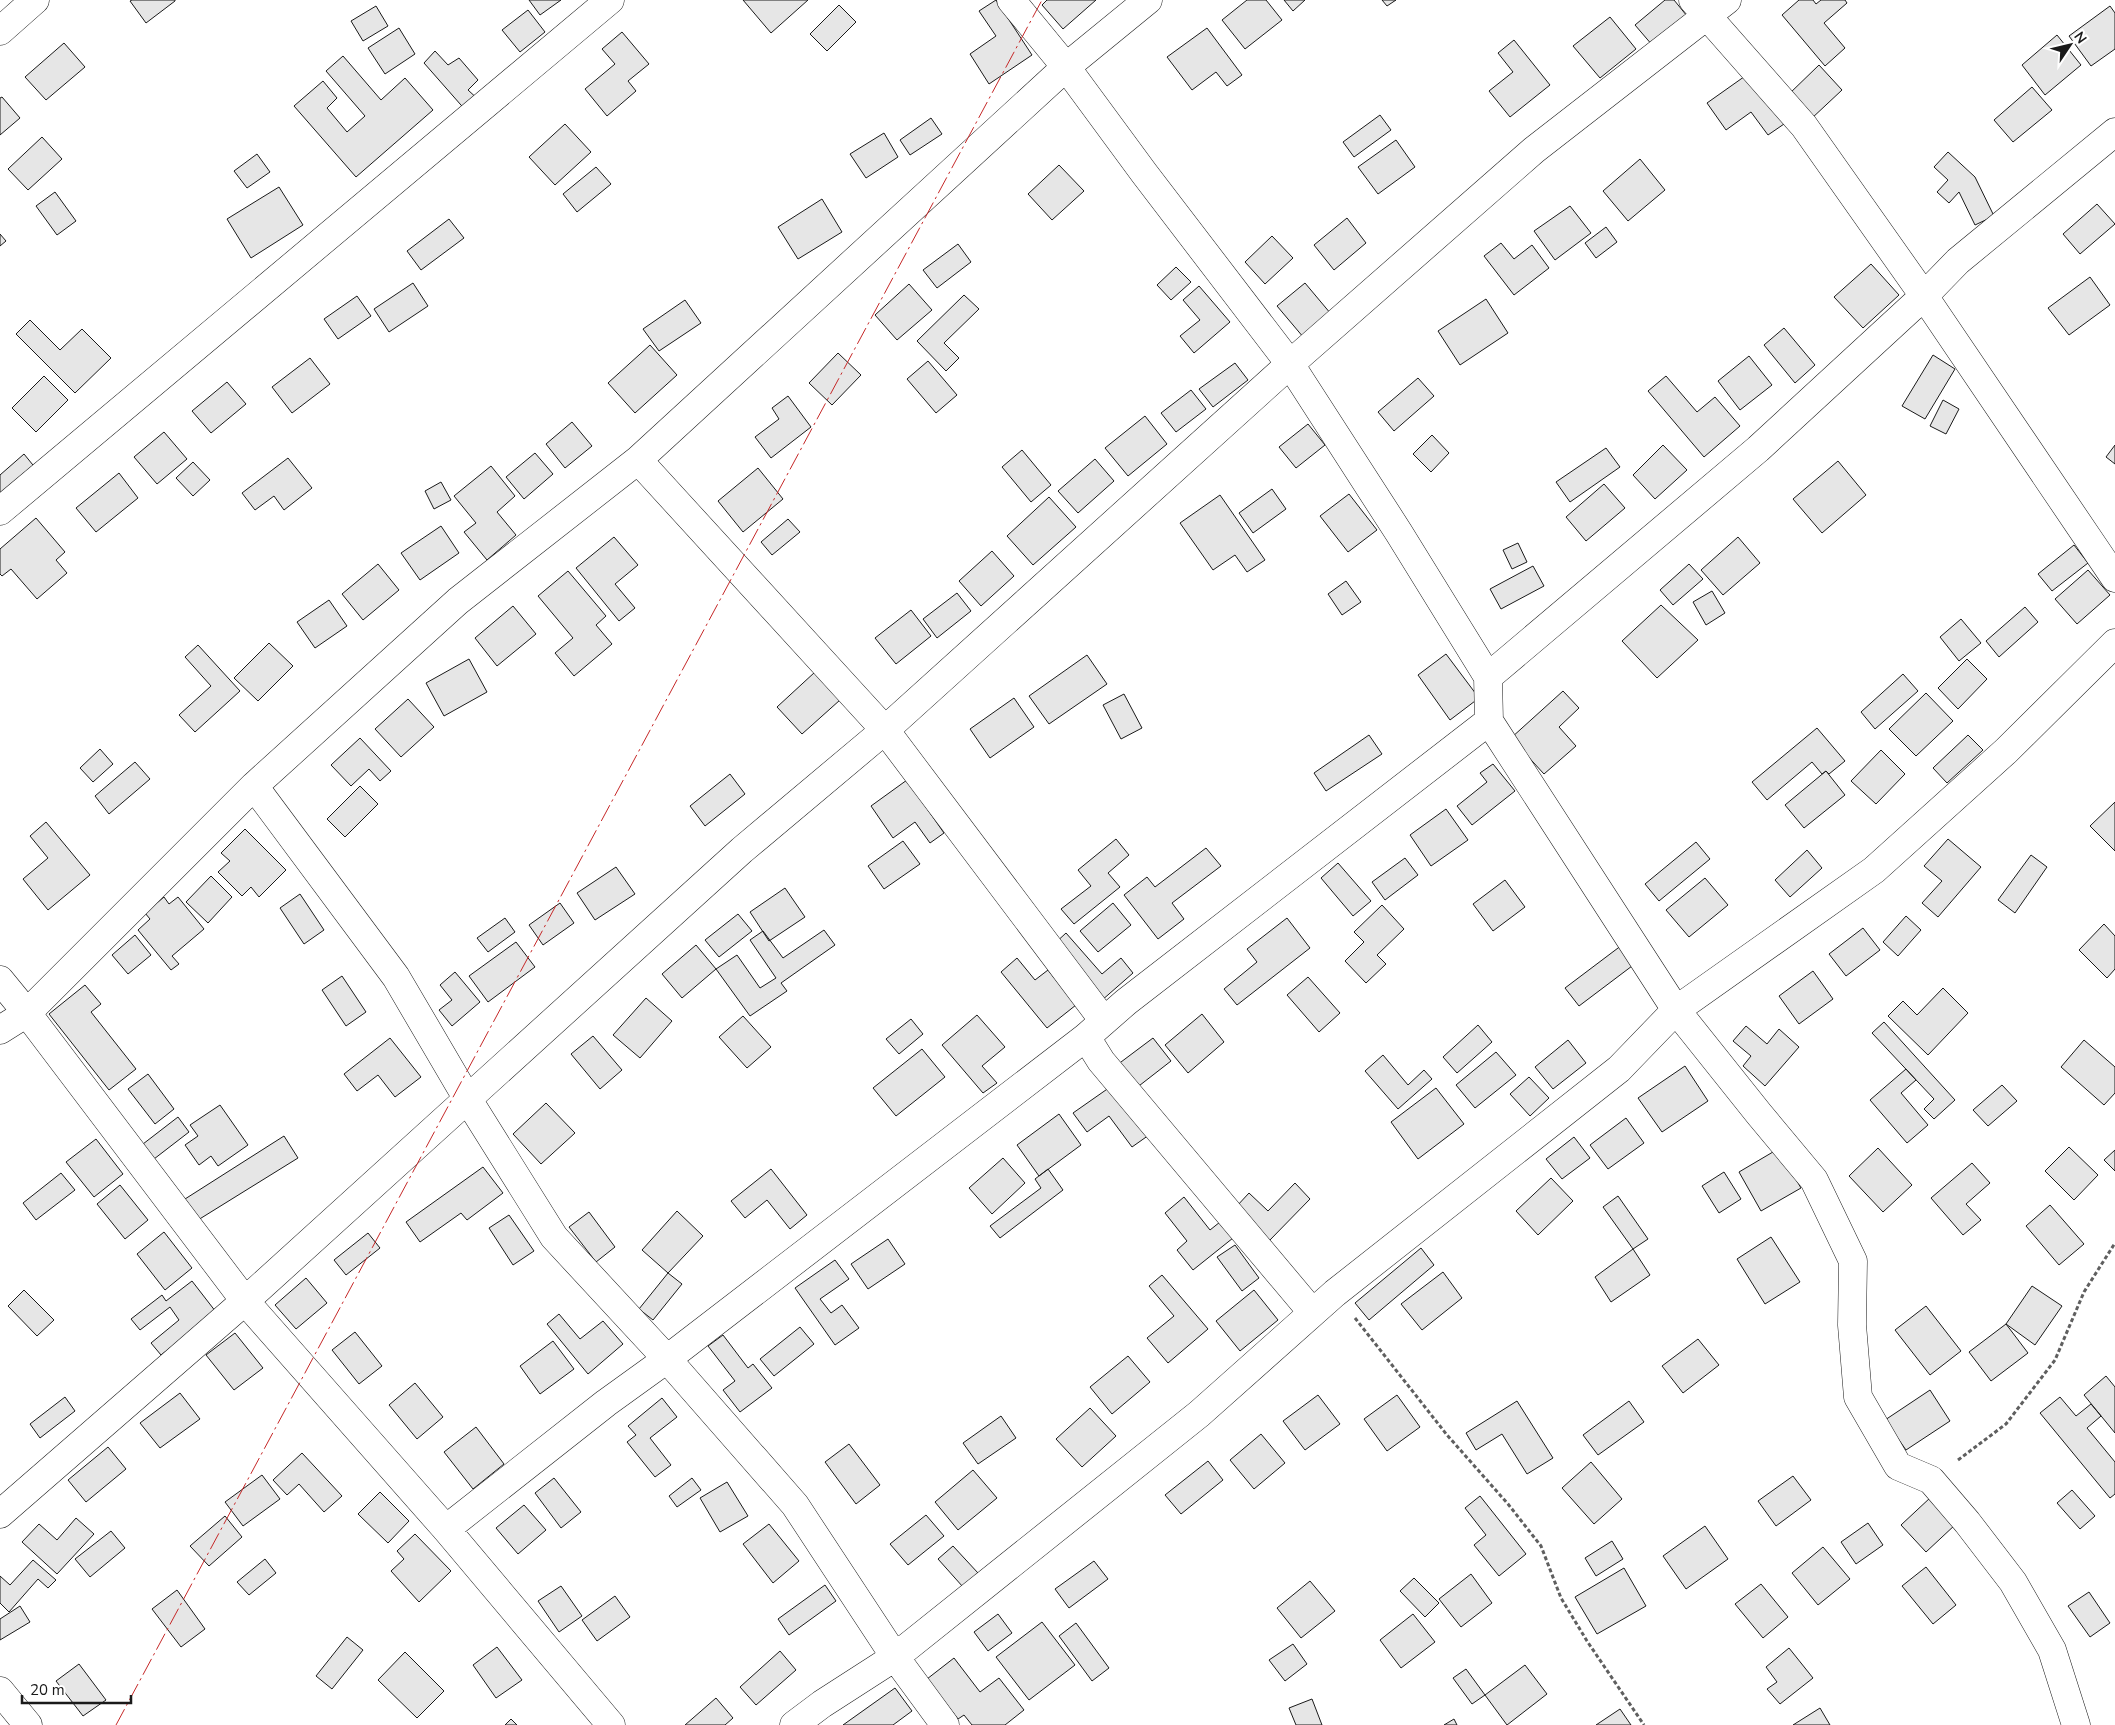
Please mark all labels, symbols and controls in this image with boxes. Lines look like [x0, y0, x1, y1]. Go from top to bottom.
north arrow [2045, 20, 2095, 70]
text: N [2069, 28, 2091, 48]
scale bar [22, 1672, 131, 1704]
text: 20 m [30, 1680, 65, 1700]

